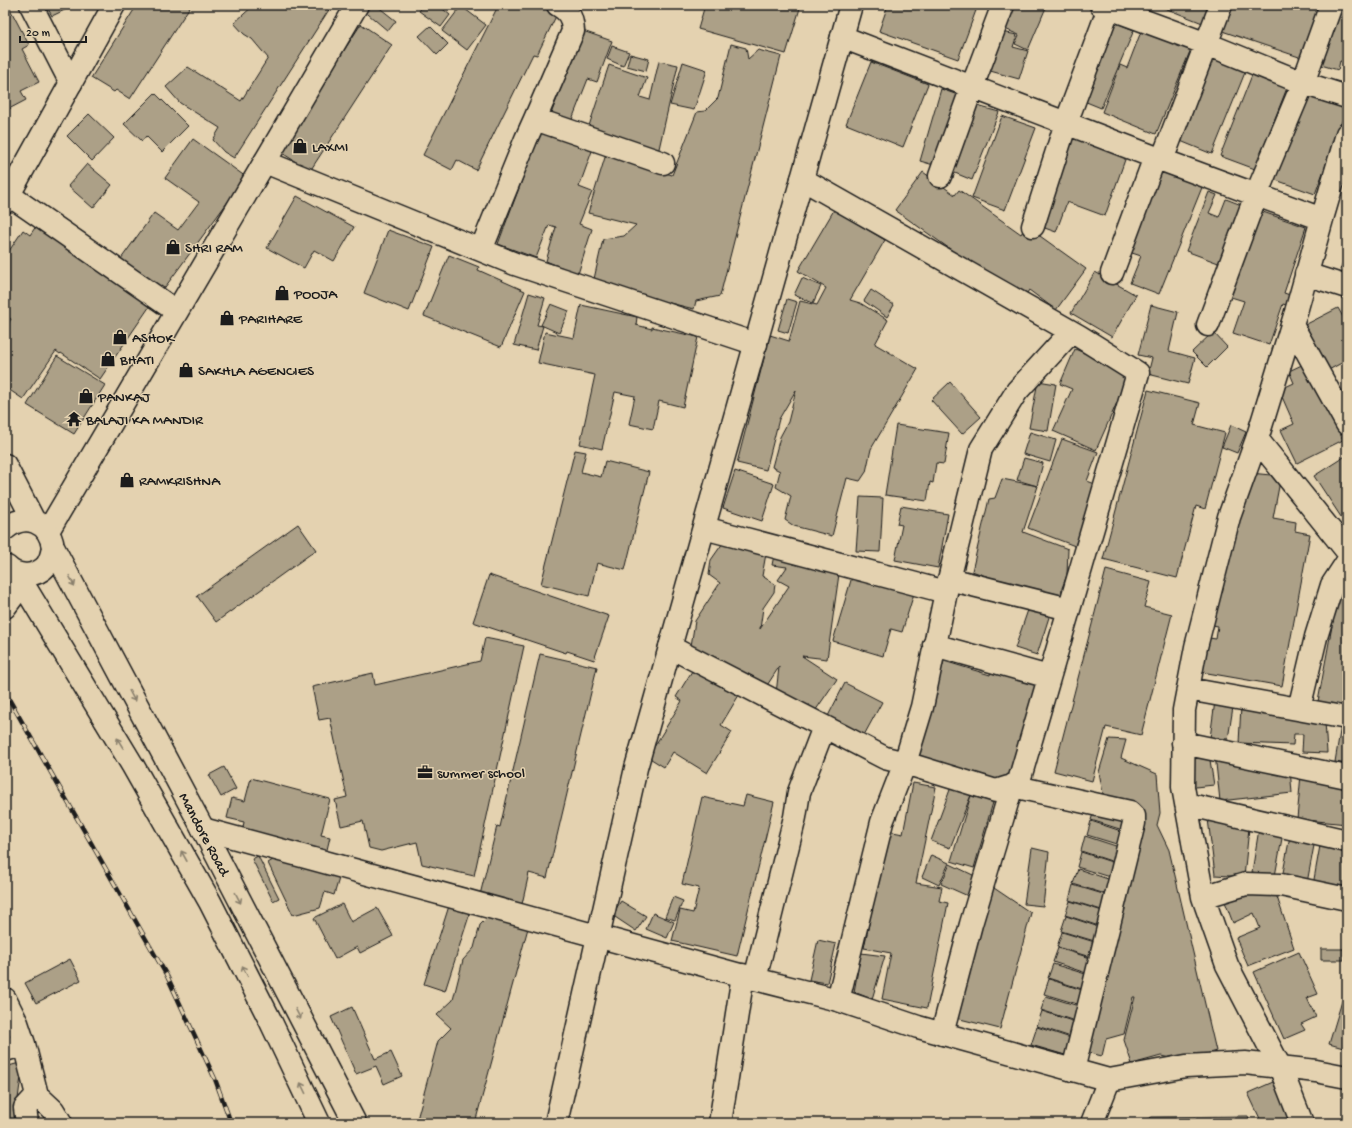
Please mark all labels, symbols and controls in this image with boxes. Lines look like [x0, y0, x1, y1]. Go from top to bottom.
scale bar [20, 18, 86, 44]
text: 20 m [26, 27, 51, 41]
shop icon: LAXMI [291, 137, 309, 155]
place label: LAXMI [312, 139, 348, 157]
shop icon: SHRI RAM [164, 238, 182, 256]
place label: SHRI RAM [185, 240, 243, 258]
shop icon: POOJA [273, 284, 291, 302]
place label: POOJA [293, 286, 338, 304]
shop icon: PARIHARE [218, 309, 236, 327]
place label: PARIHARE [238, 311, 303, 329]
shop icon: ASHOK [111, 328, 129, 346]
place label: ASHOK [132, 330, 175, 348]
shop icon: BHATI [99, 350, 117, 368]
place label: BHATI [119, 352, 154, 370]
shop icon: SAKHLA AGENCIES [177, 361, 195, 379]
place label: SAKHLA AGENCIES [198, 363, 314, 381]
shop icon: PANKAJ [77, 387, 95, 405]
place label: PANKAJ [97, 389, 151, 407]
temple icon: BALAJI KA MANDIR [65, 410, 83, 428]
place label: BALAJI KA MANDIR [85, 412, 204, 430]
shop icon: RAMKRISHNA [118, 471, 136, 489]
place label: RAMKRISHNA [139, 473, 221, 491]
one-way arrow [68, 575, 76, 587]
one-way arrow [129, 690, 137, 702]
one-way arrow [116, 738, 124, 749]
office icon: summer school [416, 763, 434, 781]
place label: summer school [437, 765, 525, 783]
street label: Mandore Road [174, 790, 233, 881]
one-way arrow [180, 850, 188, 862]
one-way arrow [235, 892, 243, 904]
one-way arrow [241, 965, 249, 977]
one-way arrow [295, 1007, 302, 1019]
one-way arrow [299, 1082, 306, 1094]

